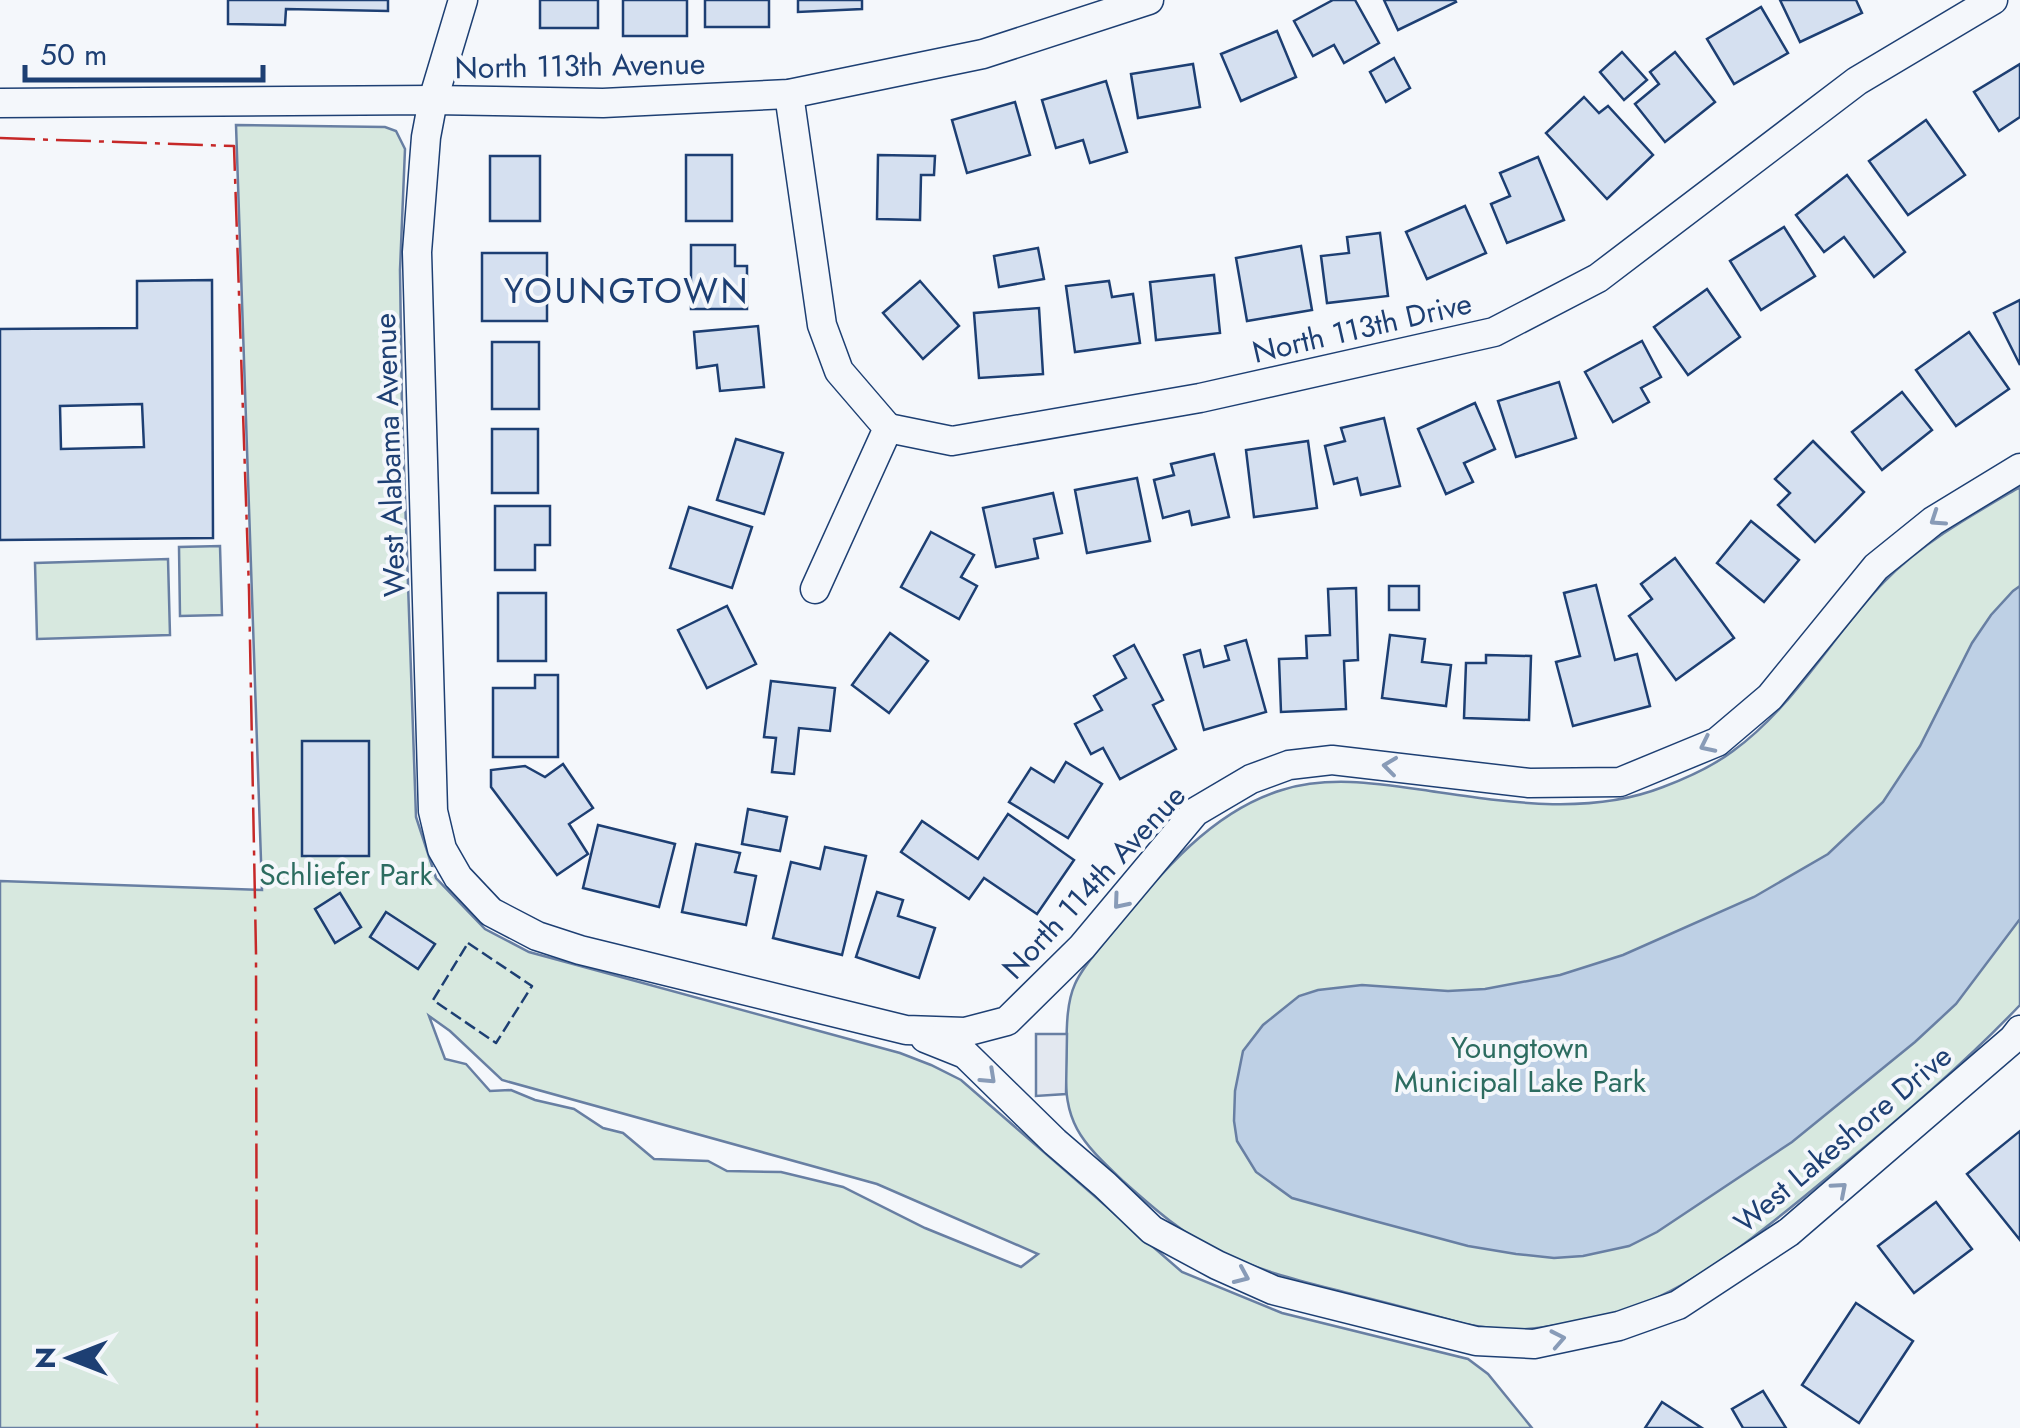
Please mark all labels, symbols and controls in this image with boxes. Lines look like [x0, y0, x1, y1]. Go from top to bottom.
scale bar [25, 20, 262, 82]
text: 50 m [40, 33, 107, 76]
street label: North 113th Avenue [454, 42, 706, 89]
district label: YOUNGTOWN [504, 266, 750, 316]
street label: North 113th Drive [1248, 281, 1476, 374]
street label: West Alabama Avenue [363, 312, 416, 598]
one-way arrow [1930, 507, 1948, 526]
one-way arrow [1699, 732, 1717, 752]
one-way arrow [1382, 756, 1398, 777]
street label: North 114th Avenue [992, 775, 1195, 988]
park label: Schliefer Park [259, 853, 434, 896]
one-way arrow [1113, 891, 1131, 909]
park label: Youngtown Municipal Lake Park [1394, 1026, 1647, 1103]
street label: West Lakeshore Drive [1725, 1035, 1961, 1243]
one-way arrow [977, 1065, 996, 1083]
one-way arrow [1828, 1182, 1847, 1200]
one-way arrow [1232, 1264, 1250, 1284]
north arrow [20, 1308, 120, 1408]
one-way arrow [1549, 1329, 1566, 1350]
text: N [25, 1347, 66, 1369]

